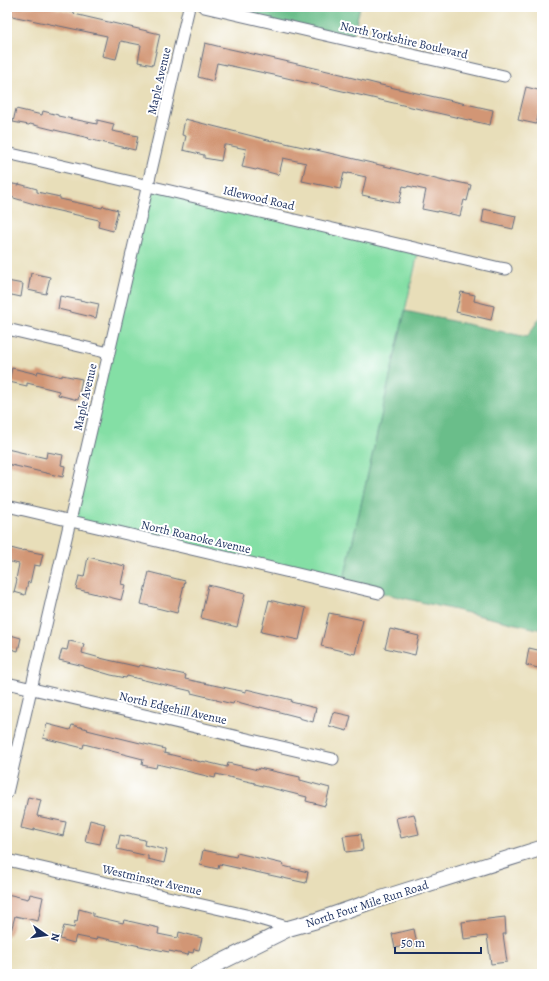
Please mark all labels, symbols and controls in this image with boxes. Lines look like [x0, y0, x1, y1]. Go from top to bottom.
street label: North Yorkshire Boulevard [339, 18, 470, 63]
street label: Maple Avenue [144, 46, 174, 116]
street label: Idlewood Road [222, 182, 297, 214]
street label: Maple Avenue [70, 362, 100, 432]
street label: North Roanoke Avenue [140, 517, 252, 557]
street label: North Edgehill Avenue [118, 688, 228, 728]
street label: Westminster Avenue [100, 861, 203, 899]
street label: North Four Mile Run Road [304, 876, 431, 931]
north arrow [26, 915, 66, 955]
scale bar [395, 929, 481, 955]
text: N [47, 932, 63, 943]
text: 50 m [401, 935, 425, 951]

